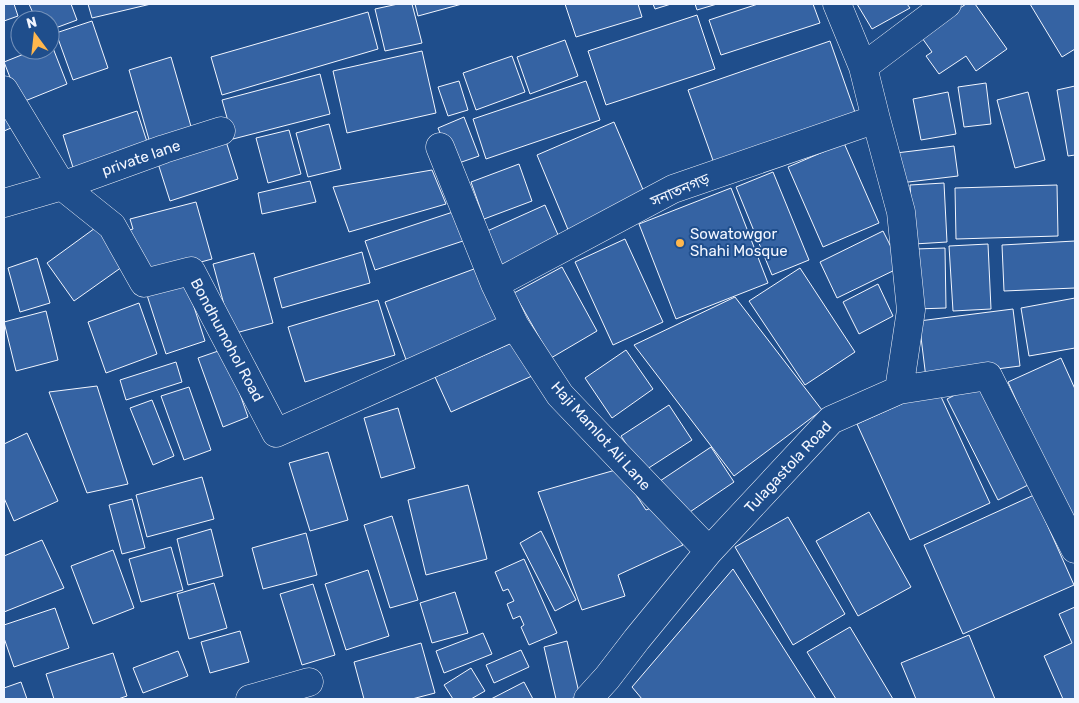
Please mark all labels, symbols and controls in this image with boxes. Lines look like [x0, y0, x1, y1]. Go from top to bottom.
north arrow [10, 10, 60, 60]
text: N [25, 13, 39, 32]
street label: private lane [99, 136, 183, 180]
street label: সনাতনগড় [647, 169, 713, 211]
place label: Sowatowgor Shahi Mosque [690, 225, 788, 260]
marker: Sowatowgor Shahi Mosque [674, 237, 686, 249]
street label: Bondhumohol Road [187, 275, 267, 405]
street label: Haji Mamlot Ali Lane [547, 378, 655, 494]
street label: Tulagastola Road [741, 417, 835, 517]

